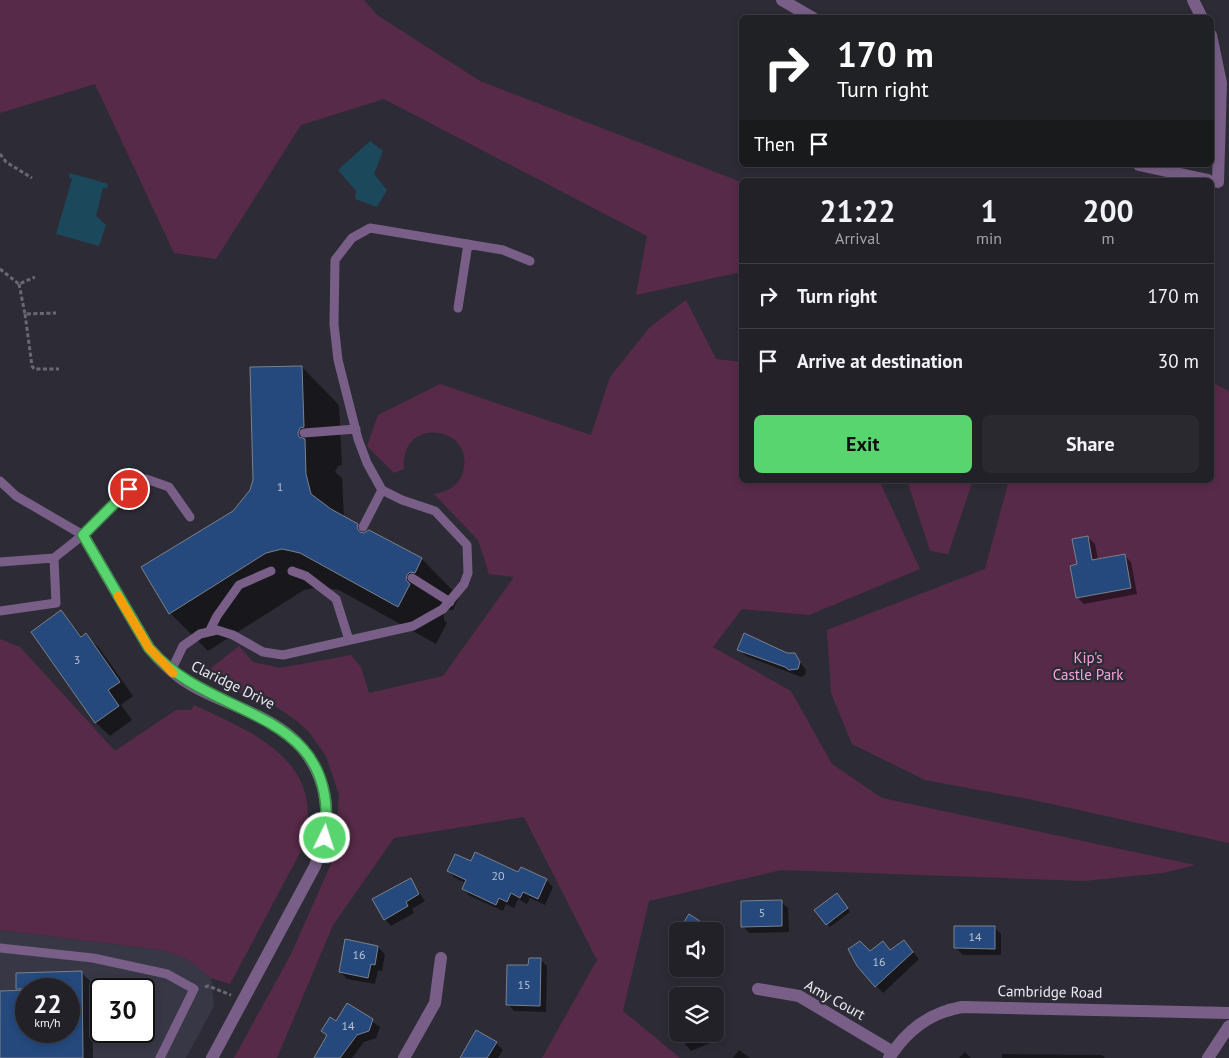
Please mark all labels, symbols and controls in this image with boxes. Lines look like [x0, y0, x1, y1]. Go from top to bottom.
text: 170 m [837, 31, 934, 77]
icon: right [754, 35, 819, 100]
text: Turn right [837, 75, 929, 103]
icon: arrive [805, 130, 833, 158]
text: Then [754, 132, 795, 156]
text: 21:22 [819, 191, 896, 230]
text: 1 [981, 191, 998, 230]
text: 200 [1082, 191, 1134, 230]
text: Arrival [835, 228, 880, 248]
text: min [976, 228, 1002, 248]
text: m [1102, 228, 1115, 248]
icon: right [754, 282, 782, 310]
text: Turn right [797, 284, 877, 308]
text: 170 m [1147, 284, 1199, 308]
icon: arrive [754, 347, 782, 375]
text: Arrive at destination [797, 349, 963, 373]
text: 30 m [1158, 349, 1199, 373]
button: Exit [754, 415, 972, 473]
button: Share [982, 415, 1199, 473]
pin [108, 468, 150, 510]
icon: arrive [115, 475, 143, 503]
house number: 1 [277, 479, 283, 494]
park label: Kip's Castle Park [1053, 648, 1124, 684]
house number: 3 [74, 652, 80, 667]
street label: Claridge Drive [188, 656, 278, 713]
position arrow [298, 811, 350, 863]
house number: 20 [491, 868, 505, 883]
house number: 5 [759, 905, 765, 920]
map controls [669, 922, 724, 1042]
button: sound [669, 922, 724, 977]
house number: 14 [968, 929, 982, 944]
house number: 16 [352, 947, 366, 962]
house number: 16 [872, 954, 886, 969]
street label: Amy Court [802, 975, 869, 1024]
house number: 15 [517, 977, 531, 992]
speed limit sign: 30 [90, 978, 155, 1043]
street label: Cambridge Road [998, 981, 1102, 1002]
button: layers [669, 987, 724, 1042]
text: 22 [33, 988, 62, 1020]
text: km/h [34, 1015, 61, 1030]
house number: 14 [341, 1018, 355, 1033]

